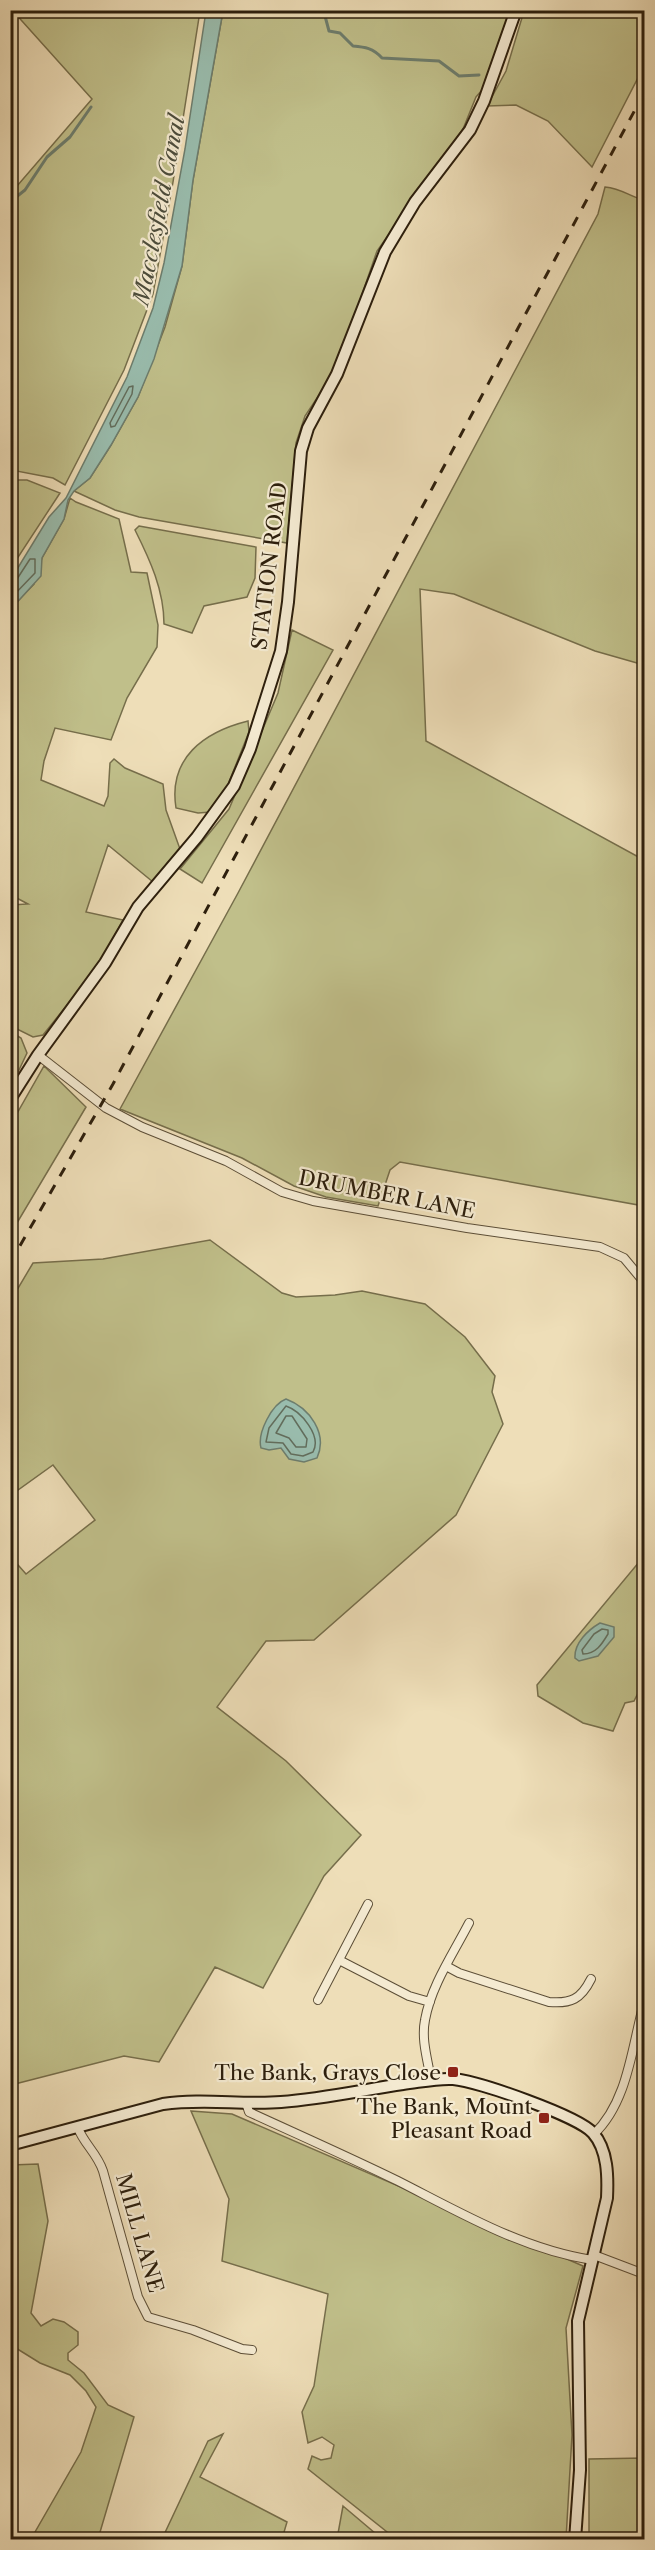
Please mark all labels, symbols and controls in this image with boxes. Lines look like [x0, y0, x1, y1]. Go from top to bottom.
water label: Macclesfield Canal [127, 110, 191, 310]
street label: STATION ROAD [246, 481, 292, 651]
street label: DRUMBER LANE [296, 1165, 478, 1223]
place label: The Bank, Grays Close [214, 2060, 441, 2085]
marker: The Bank, Grays Close [446, 2065, 460, 2079]
place label: The Bank, Mount Pleasant Road [357, 2094, 533, 2143]
marker: The Bank, Mount Pleasant Road [537, 2111, 551, 2125]
street label: MILL LANE [111, 2171, 169, 2295]

